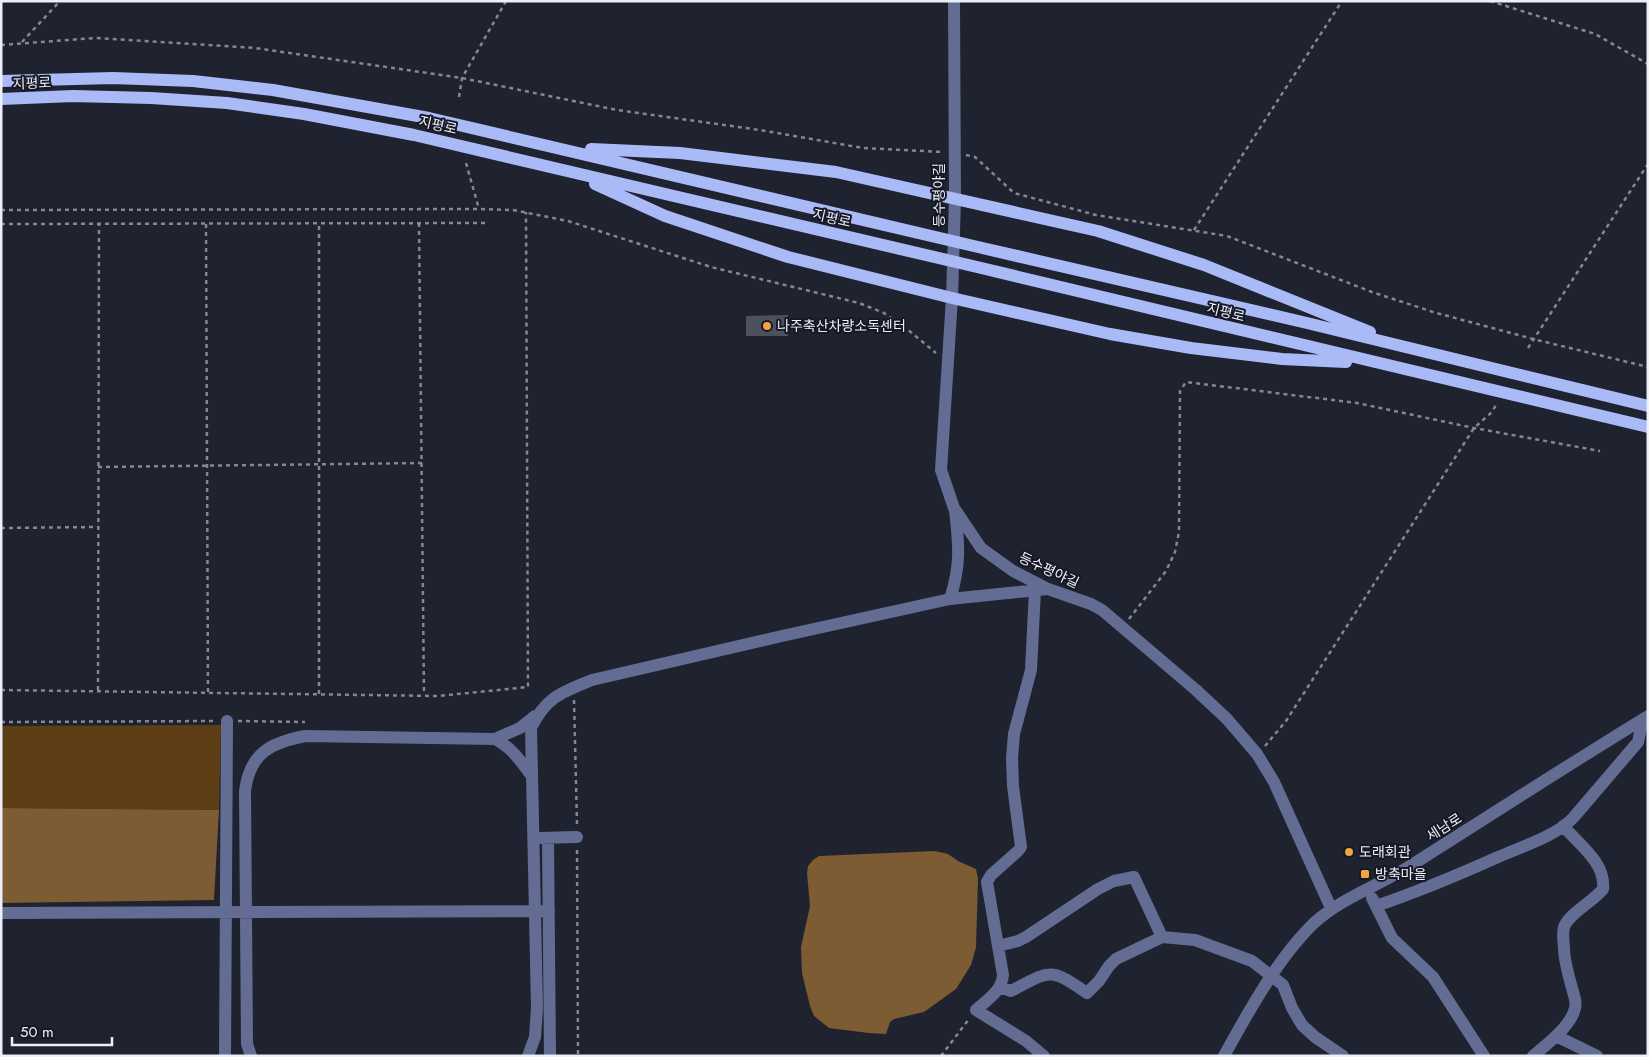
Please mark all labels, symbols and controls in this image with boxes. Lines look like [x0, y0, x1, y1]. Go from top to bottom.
street label: 지평로 [12, 72, 52, 94]
street label: 지평로 [417, 111, 459, 139]
street label: 등수평야길 [929, 163, 949, 227]
street label: 지평로 [811, 204, 853, 232]
street label: 지평로 [1205, 298, 1247, 326]
place label: 나주축산차량소독센터 [777, 316, 906, 336]
marker: 나주축산차량소독센터 [761, 320, 773, 332]
street label: 등수평야길 [1016, 547, 1082, 593]
street label: 세남로 [1422, 808, 1466, 846]
place label: 도래회관 [1359, 842, 1411, 862]
marker: 도래회관 [1343, 846, 1355, 858]
place label: 방축마을 [1375, 864, 1427, 884]
marker: 방축마을 [1359, 868, 1371, 880]
scale bar [12, 1014, 112, 1046]
text: 50 m [20, 1021, 54, 1043]

